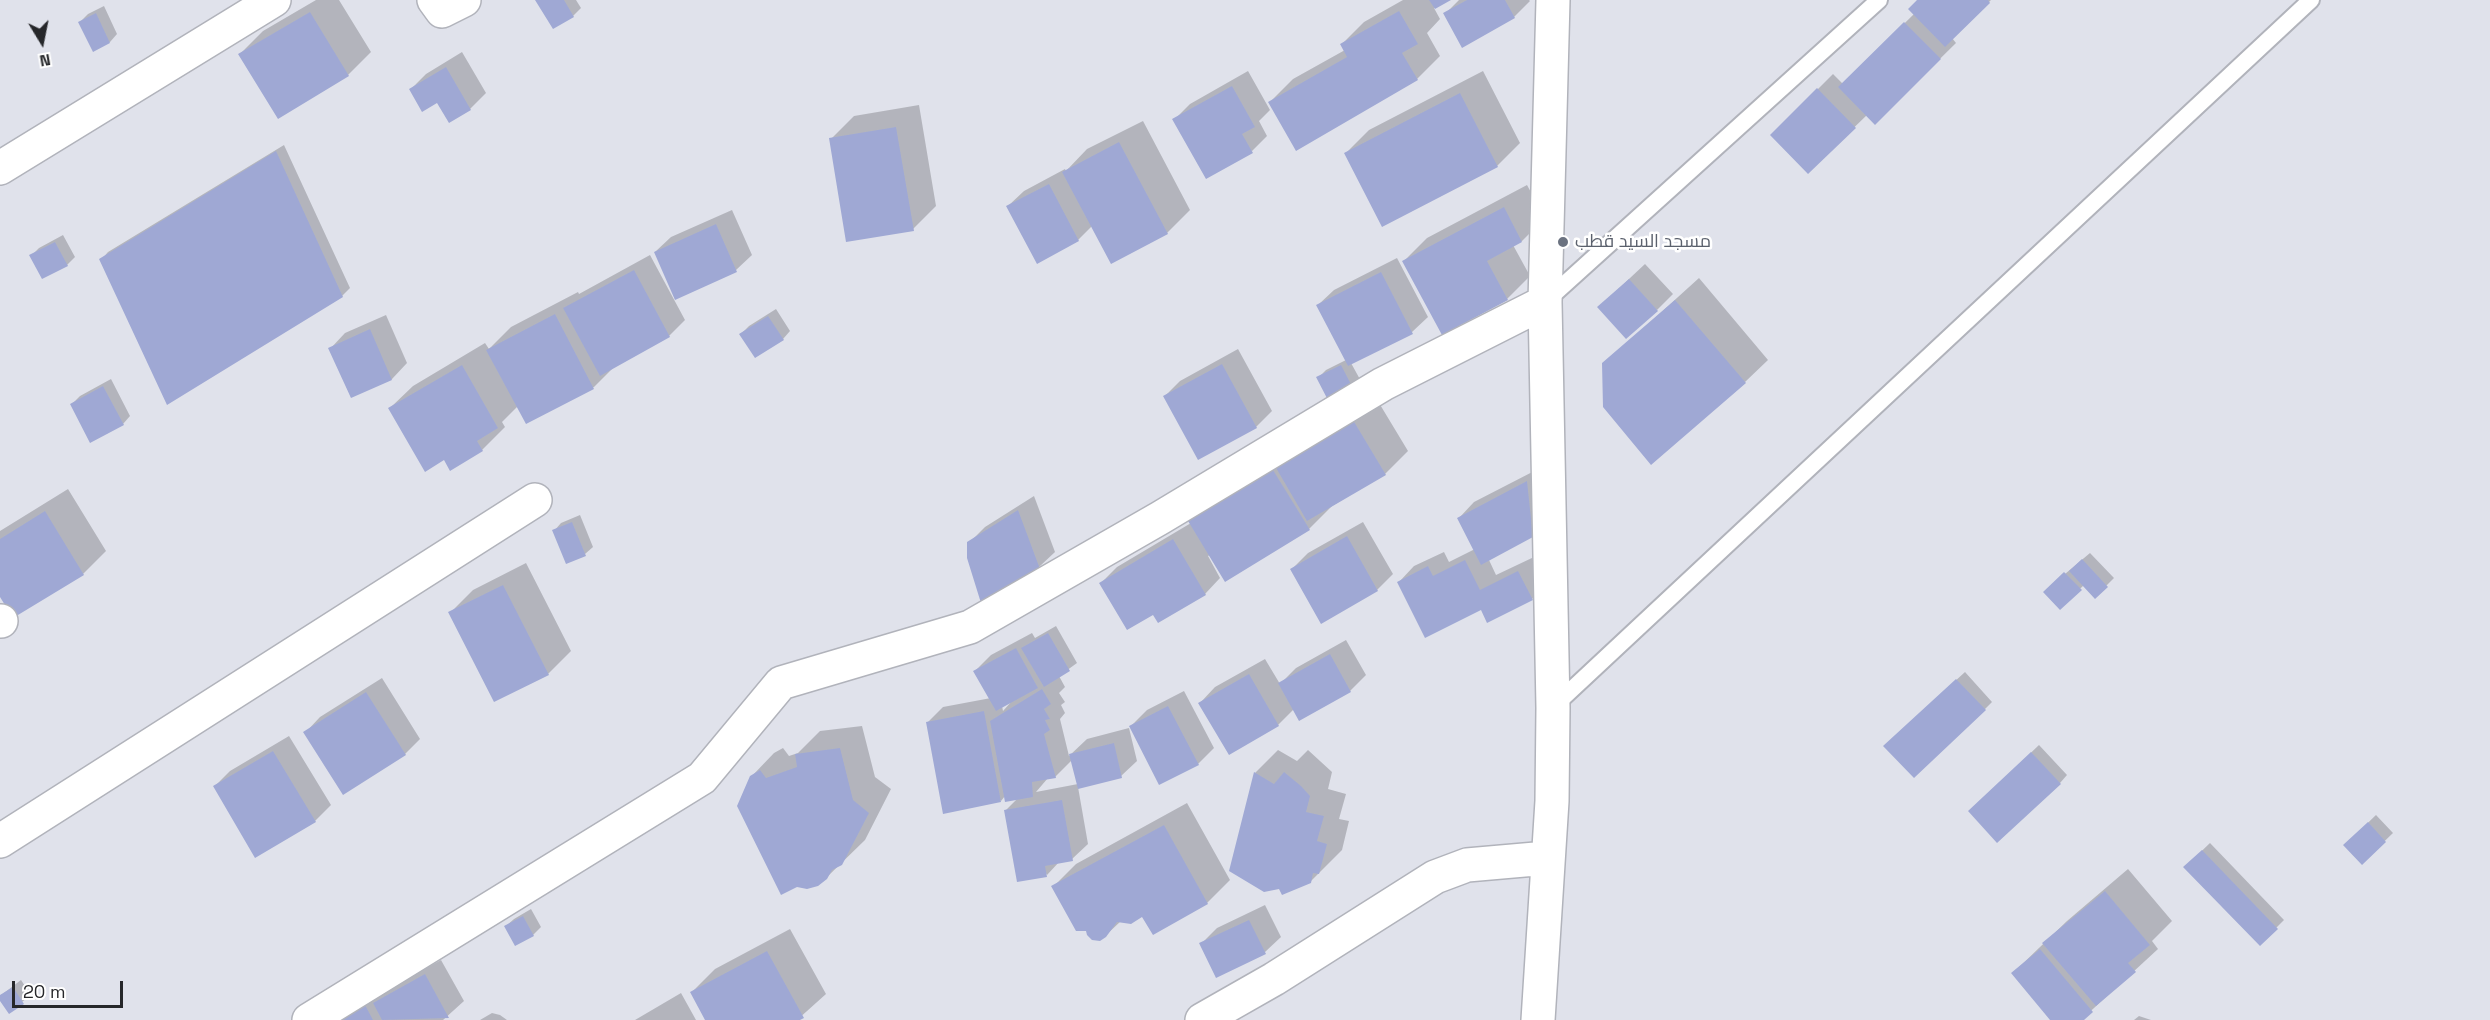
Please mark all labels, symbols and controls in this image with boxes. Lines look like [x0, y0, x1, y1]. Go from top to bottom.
north arrow [12, 12, 72, 72]
text: N [38, 49, 52, 71]
place label: مسجد السيد قطب [1575, 231, 1711, 253]
marker: مسجد السيد قطب [1556, 235, 1570, 249]
scale bar [15, 969, 126, 1007]
text: 20 m [23, 980, 66, 1003]

